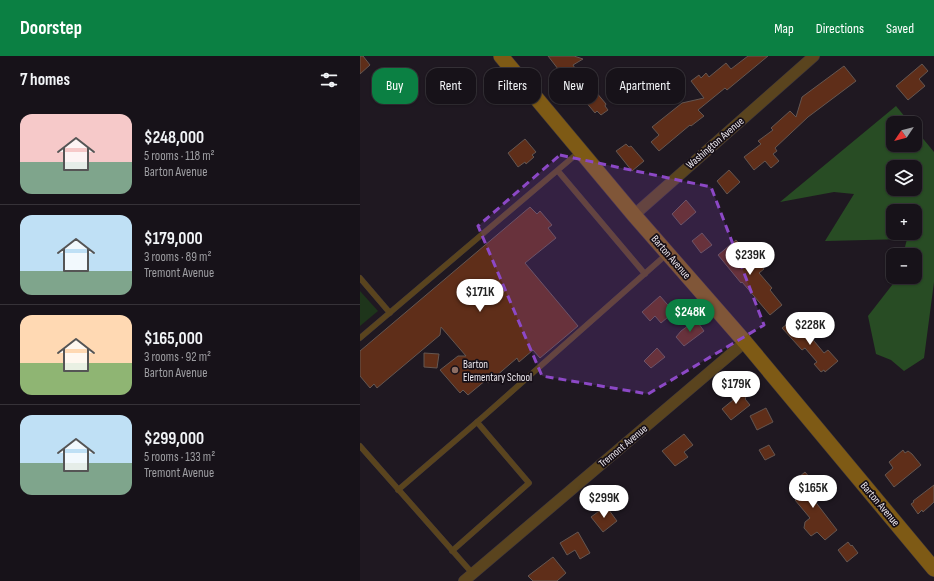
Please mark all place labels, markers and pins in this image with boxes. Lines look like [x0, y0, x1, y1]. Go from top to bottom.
pin: $239K [722, 242, 778, 276]
pin: $171K [452, 279, 508, 313]
pin: $248K [662, 299, 718, 333]
pin: $228K [782, 312, 838, 346]
place label: Barton Elementary School [463, 358, 532, 384]
marker: Barton Elementary School [450, 365, 460, 375]
pin: $179K [708, 371, 764, 405]
pin: $165K [785, 475, 841, 509]
pin: $299K [576, 485, 632, 519]

